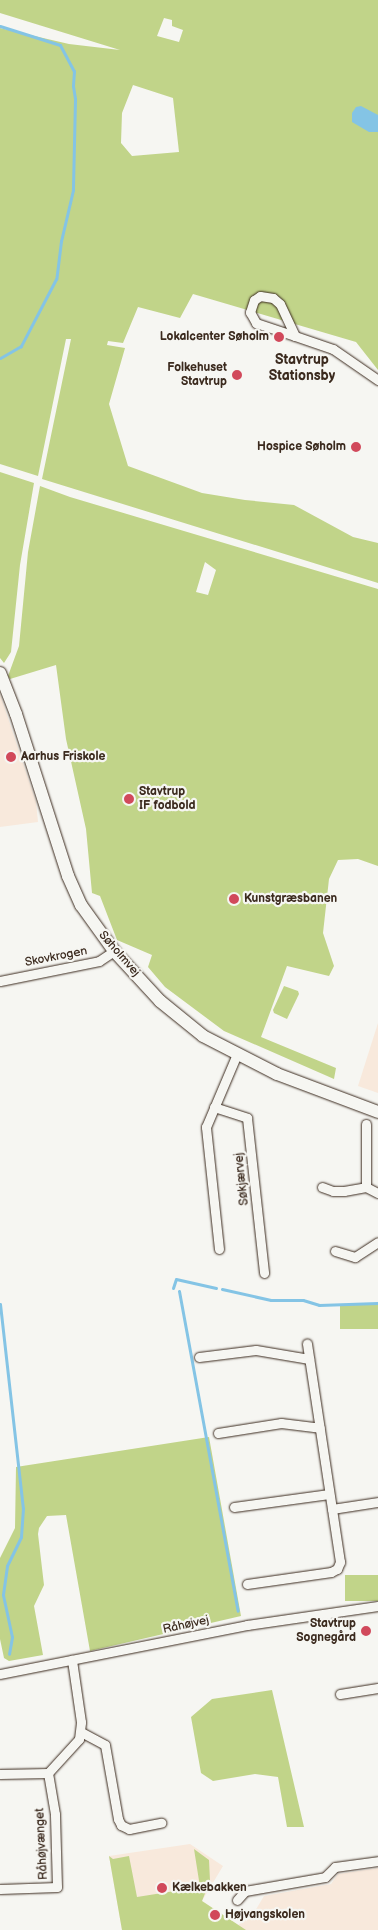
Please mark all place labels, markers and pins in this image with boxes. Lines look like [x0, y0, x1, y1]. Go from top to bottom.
place label: Lokalcenter Søholm [160, 330, 269, 344]
marker: Lokalcenter Søholm [273, 331, 285, 343]
place label: Folkehuset Stavtrup [167, 361, 227, 389]
marker: Folkehuset Stavtrup [231, 369, 243, 381]
place label: Hospice Søholm [257, 440, 346, 454]
marker: Hospice Søholm [350, 441, 362, 453]
place label: Aarhus Friskole [21, 750, 105, 764]
marker: Aarhus Friskole [5, 751, 17, 763]
place label: Stavtrup IF fodbold [139, 785, 195, 813]
marker: Stavtrup IF fodbold [123, 793, 135, 805]
place label: Kunstgræsbanen [244, 892, 337, 906]
marker: Kunstgræsbanen [228, 893, 240, 905]
place label: Stavtrup Sognegård [296, 1617, 356, 1645]
marker: Stavtrup Sognegård [360, 1625, 372, 1637]
place label: Kælkebakken [172, 1881, 247, 1895]
marker: Kælkebakken [156, 1882, 168, 1894]
place label: Højvangskolen [225, 1908, 305, 1922]
marker: Højvangskolen [209, 1909, 221, 1921]

